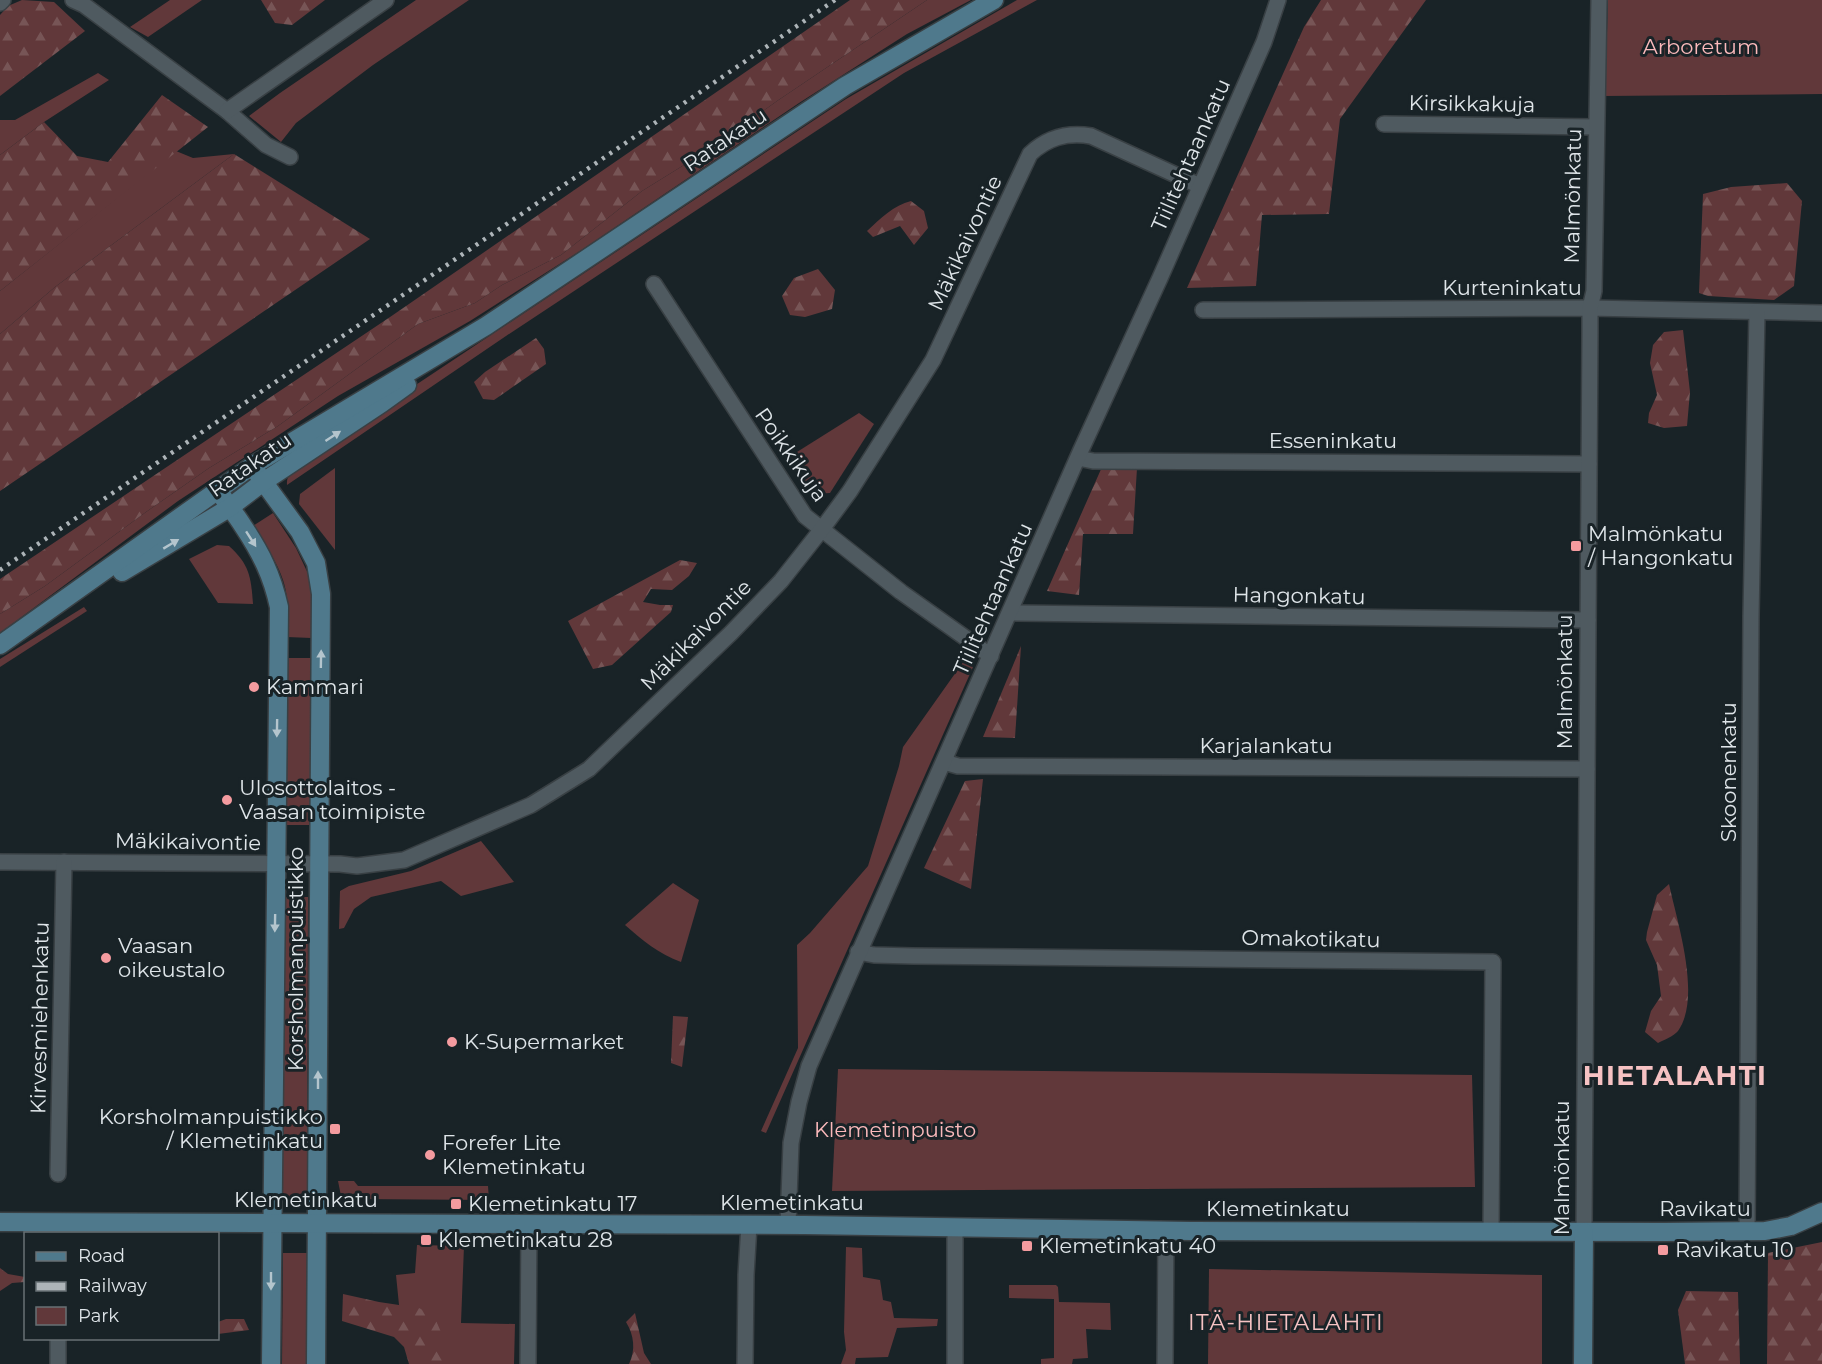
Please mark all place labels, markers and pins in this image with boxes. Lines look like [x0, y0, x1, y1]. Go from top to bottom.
place label: Malmönkatu / Hangonkatu [1587, 521, 1733, 570]
marker: Malmönkatu / Hangonkatu [1569, 539, 1583, 553]
place label: Kammari [266, 674, 364, 699]
marker: Kammari [247, 680, 261, 694]
place label: Ulosottolaitos - Vaasan toimipiste [239, 775, 425, 824]
marker: Ulosottolaitos - Vaasan toimipiste [220, 793, 234, 807]
place label: Vaasan oikeustalo [118, 933, 225, 982]
marker: Vaasan oikeustalo [99, 951, 113, 965]
place label: K-Supermarket [464, 1029, 624, 1054]
marker: K-Supermarket [445, 1035, 459, 1049]
place label: Korsholmanpuistikko / Klemetinkatu [99, 1104, 323, 1153]
marker: Korsholmanpuistikko / Klemetinkatu [328, 1122, 342, 1136]
place label: Forefer Lite Klemetinkatu [442, 1130, 586, 1179]
marker: Forefer Lite Klemetinkatu [423, 1148, 437, 1162]
place label: Klemetinkatu 17 [468, 1191, 637, 1216]
marker: Klemetinkatu 17 [449, 1197, 463, 1211]
place label: Klemetinkatu 28 [438, 1227, 613, 1252]
marker: Klemetinkatu 28 [419, 1233, 433, 1247]
place label: Klemetinkatu 40 [1039, 1233, 1216, 1258]
place label: Ravikatu 10 [1675, 1237, 1794, 1262]
marker: Klemetinkatu 40 [1020, 1239, 1034, 1253]
marker: Ravikatu 10 [1656, 1243, 1670, 1257]

